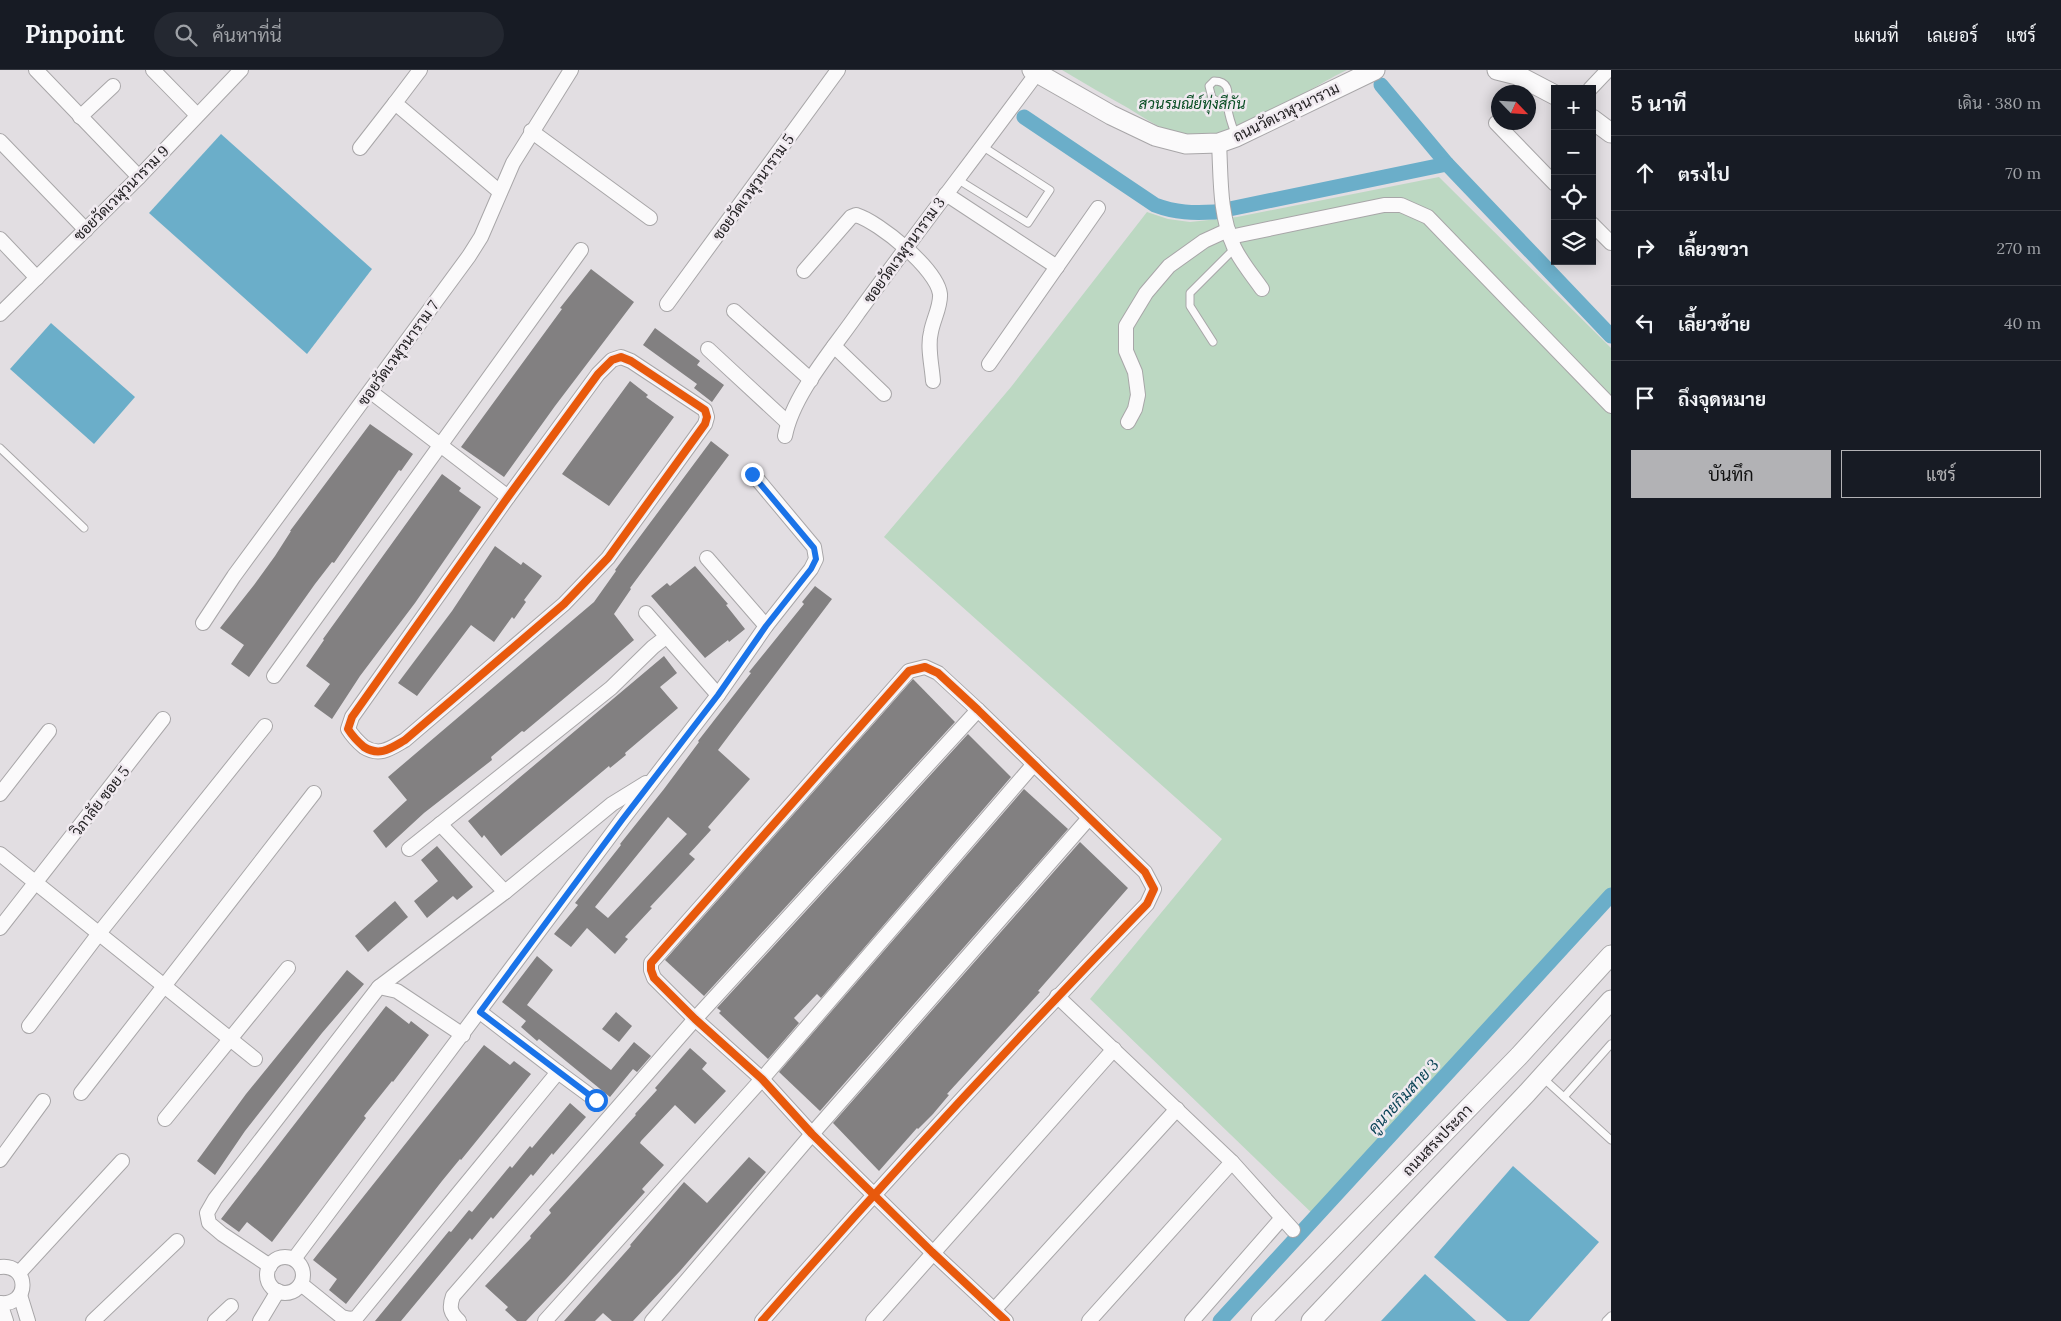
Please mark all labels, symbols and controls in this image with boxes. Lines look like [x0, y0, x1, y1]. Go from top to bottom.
search box [154, 12, 504, 57]
text: Pinpoint [25, 19, 124, 50]
icon: search [172, 21, 200, 49]
text: ค้นหาที่นี่ [212, 23, 282, 47]
text: แผนที่ [1854, 24, 1899, 47]
text: เลเยอร์ [1927, 24, 1978, 47]
text: แชร์ [2006, 24, 2036, 47]
street label: ถนนวัดเวฬุวนาราม [1230, 78, 1343, 148]
north arrow [1491, 85, 1536, 130]
map controls [1551, 85, 1596, 265]
button: + [1551, 85, 1596, 130]
text: 5 นาที [1631, 90, 1686, 117]
text: เดิน · 380 m [1958, 93, 2041, 113]
park label: สวนรมณีย์ทุ่งสีกัน [1138, 94, 1246, 115]
street label: ซอยวัดเวฬุวนาราม 5 [708, 130, 800, 245]
button: − [1551, 130, 1596, 175]
street label: ซอยวัดเวฬุวนาราม 9 [69, 141, 174, 246]
icon: ahead [1631, 159, 1659, 187]
text: ตรงไป [1678, 162, 1730, 186]
text: 70 m [2005, 163, 2041, 183]
button: locate [1551, 175, 1596, 220]
street label: ซอยวัดเวฬุวนาราม 3 [859, 193, 951, 308]
button: layers [1551, 220, 1596, 265]
icon: right [1631, 234, 1659, 262]
text: เลี้ยวขวา [1678, 237, 1749, 261]
text: 270 m [1997, 238, 2041, 258]
street label: ซอยวัดเวฬุวนาราม 7 [353, 297, 444, 411]
icon: left [1631, 309, 1659, 337]
text: เลี้ยวซ้าย [1678, 312, 1750, 336]
text: 40 m [2004, 313, 2041, 333]
icon: arrive [1631, 384, 1659, 412]
text: ถึงจุดหมาย [1678, 387, 1766, 411]
button: บันทึก [1631, 450, 1831, 498]
button: แชร์ [1841, 450, 2041, 498]
route end [741, 463, 764, 486]
street label: วิภาลัย ซอย 5 [66, 762, 133, 840]
water label: คูนายกิมสาย 3 [1363, 1054, 1444, 1139]
route start [585, 1089, 608, 1112]
street label: ถนนสรงประภา [1398, 1100, 1476, 1180]

